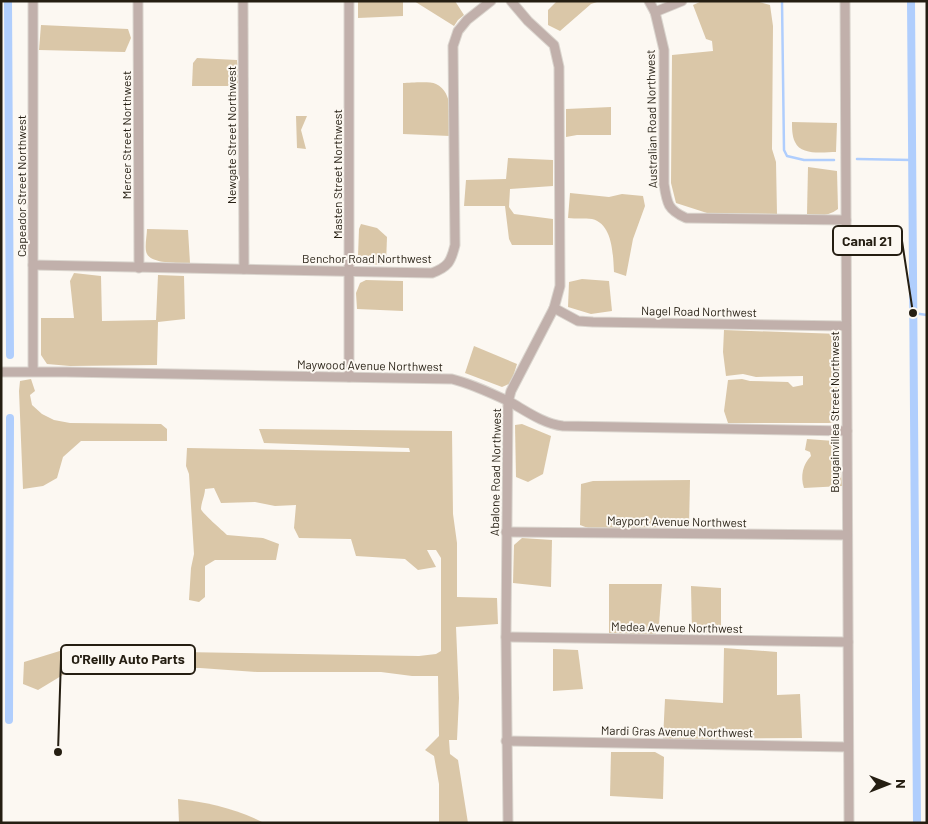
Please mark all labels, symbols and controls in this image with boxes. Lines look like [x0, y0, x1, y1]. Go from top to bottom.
street label: Australian Road Northwest [643, 49, 659, 189]
street label: Newgate Street Northwest [224, 66, 238, 204]
street label: Mercer Street Northwest [119, 71, 133, 199]
street label: Masten Street Northwest [330, 109, 344, 239]
street label: Capeador Street Northwest [14, 115, 28, 257]
callout: Canal 21 [833, 226, 902, 255]
text: Canal 21 [842, 232, 892, 249]
street label: Benchor Road Northwest [302, 251, 432, 265]
street label: Nagel Road Northwest [641, 303, 757, 319]
street label: Bougainvillea Street Northwest [827, 331, 841, 493]
street label: Maywood Avenue Northwest [297, 357, 443, 373]
street label: Abalone Road Northwest [487, 408, 503, 536]
street label: Mayport Avenue Northwest [607, 513, 747, 529]
street label: Medea Avenue Northwest [611, 619, 743, 635]
callout: O'Reilly Auto Parts [61, 645, 195, 674]
text: O'Reilly Auto Parts [71, 650, 185, 667]
street label: Mardi Gras Avenue Northwest [601, 723, 753, 739]
north arrow [863, 759, 913, 809]
text: N [893, 779, 910, 789]

